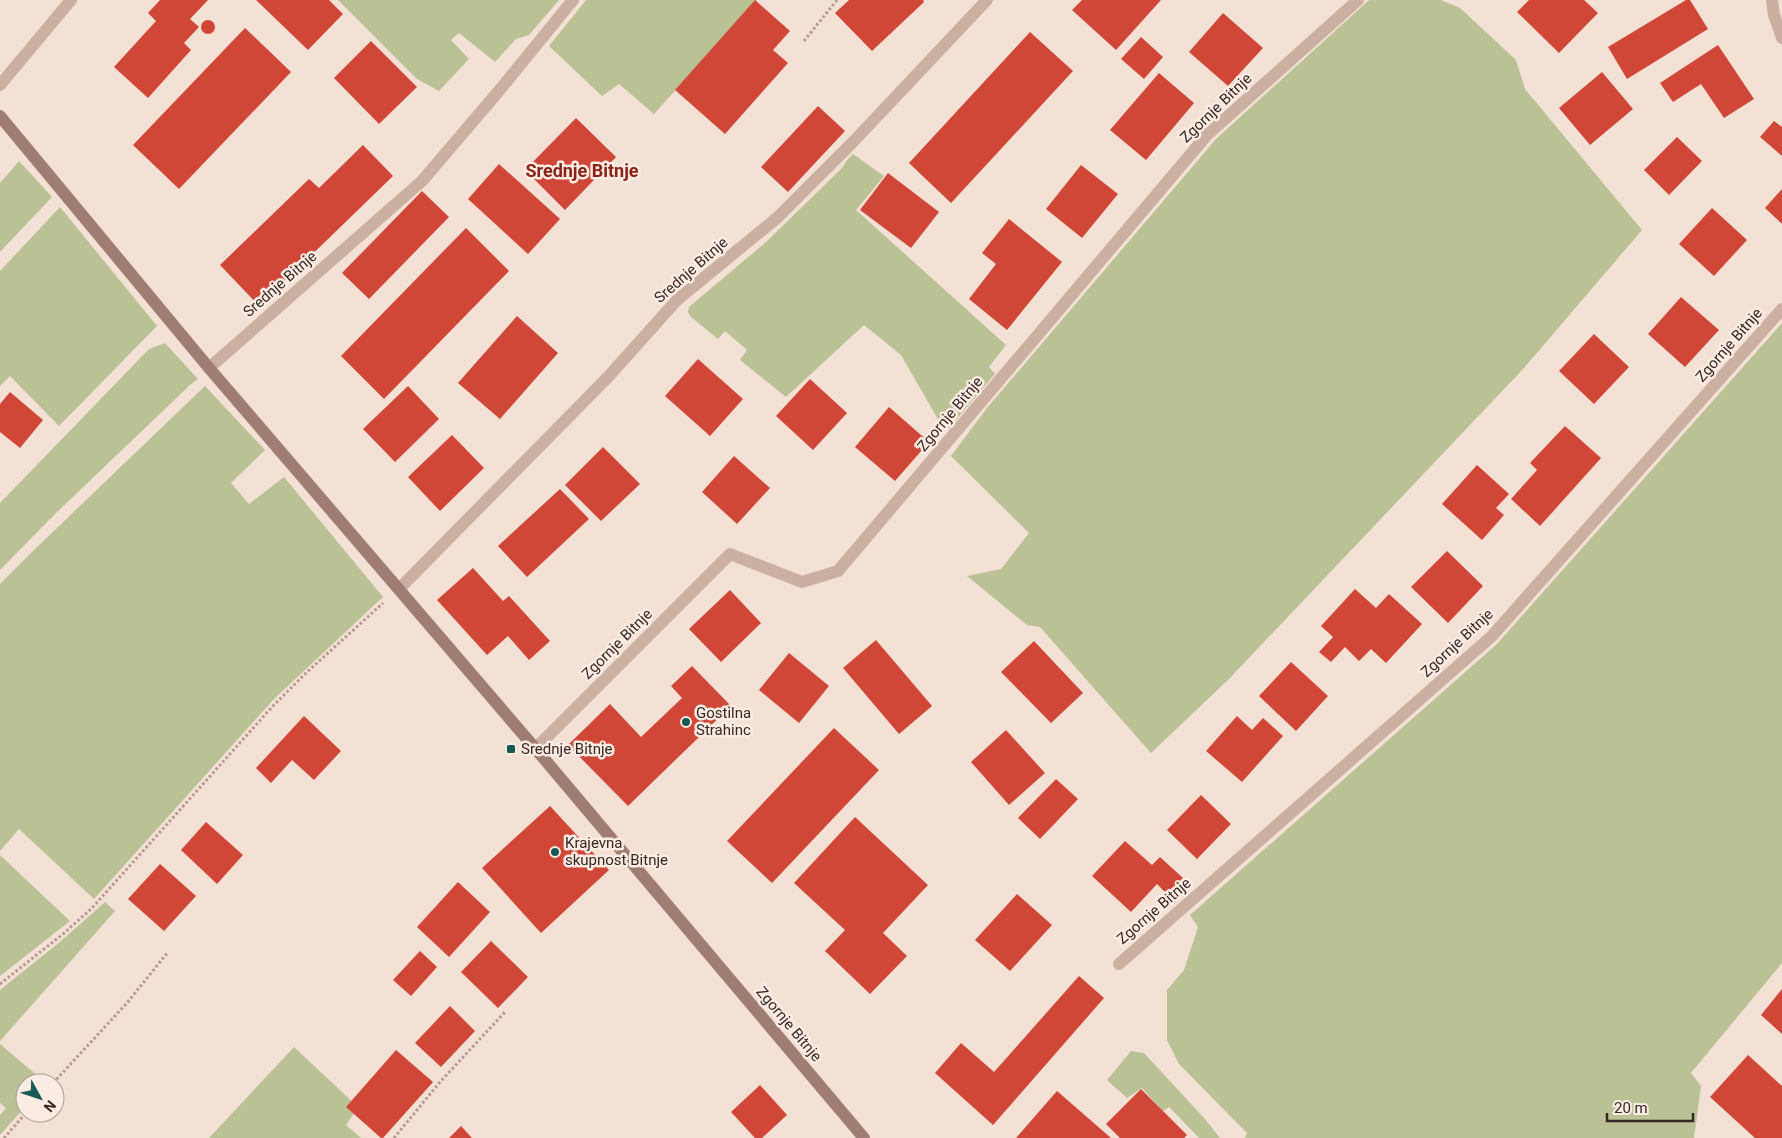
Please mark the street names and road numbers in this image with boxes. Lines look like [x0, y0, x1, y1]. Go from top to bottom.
street label: Zgornje Bitnje [1177, 69, 1255, 146]
street label: Srednje Bitnje [651, 233, 731, 307]
street label: Srednje Bitnje [240, 247, 320, 321]
street label: Zgornje Bitnje [1692, 304, 1766, 386]
street label: Zgornje Bitnje [913, 373, 987, 455]
street label: Zgornje Bitnje [578, 605, 656, 683]
street label: Zgornje Bitnje [1417, 605, 1497, 681]
street label: Zgornje Bitnje [1113, 874, 1195, 948]
street label: Zgornje Bitnje [752, 983, 826, 1065]

